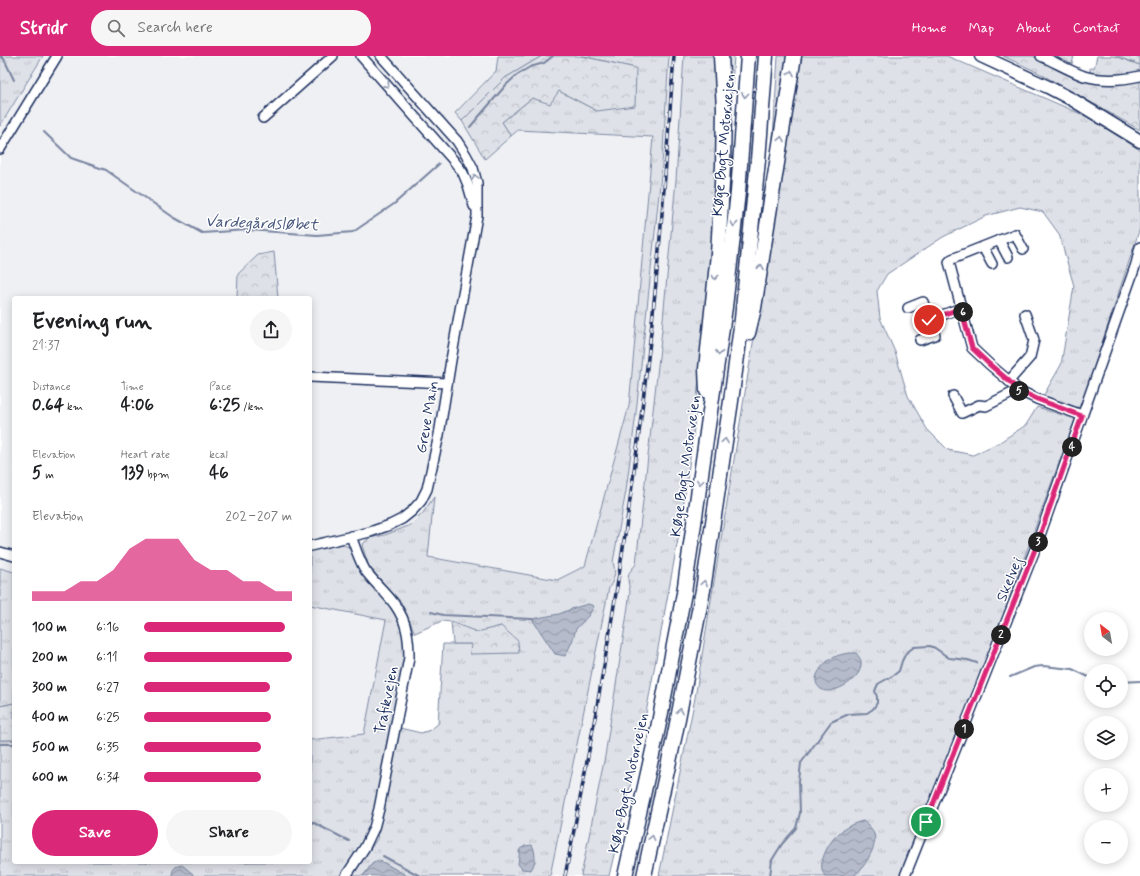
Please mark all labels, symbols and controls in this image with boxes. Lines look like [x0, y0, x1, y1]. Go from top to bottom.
search box [91, 10, 371, 46]
text: Stridr [20, 16, 67, 41]
icon: search [105, 17, 127, 39]
text: Search here [137, 18, 213, 38]
text: Home [912, 19, 946, 37]
text: Map [968, 19, 994, 37]
text: About [1016, 19, 1051, 37]
text: Contact [1073, 19, 1120, 37]
one-way arrow [786, 70, 795, 76]
street label: Køge Bugt Motorvejen [708, 73, 741, 217]
one-way arrow [382, 80, 389, 88]
one-way arrow [740, 92, 749, 98]
one-way arrow [776, 136, 785, 142]
one-way arrow [471, 174, 480, 181]
water label: Vardegårdsløbet [205, 211, 320, 236]
one-way arrow [730, 221, 739, 227]
one-way arrow [756, 264, 764, 270]
one-way arrow [711, 274, 720, 280]
pin: 6 [953, 302, 973, 322]
pin [912, 303, 946, 337]
text: 6 [960, 305, 966, 319]
text: Evening run [32, 308, 152, 336]
button: share [250, 309, 292, 351]
icon: check [918, 309, 940, 331]
text: 21:37 [32, 337, 60, 354]
one-way arrow [715, 350, 724, 357]
street label: Greve Main [412, 379, 444, 455]
text: Distance [32, 380, 71, 394]
text: Time [121, 380, 144, 394]
text: Pace [209, 380, 231, 394]
pin: 5 [1009, 381, 1029, 401]
text: 5 [1016, 384, 1022, 398]
text: 0.64 [32, 394, 64, 416]
text: 4:06 [121, 394, 154, 416]
text: 6:25 [209, 394, 240, 416]
street label: Køge Bugt Motorvejen [666, 394, 707, 539]
text: km [64, 400, 83, 414]
text: /km [240, 400, 264, 414]
pin: 4 [1062, 437, 1082, 457]
one-way arrow [720, 438, 729, 444]
text: 4 [1069, 440, 1075, 454]
text: Elevation [32, 448, 75, 462]
text: Heart rate [121, 448, 170, 462]
text: kcal [209, 448, 228, 462]
text: 5 [32, 462, 42, 484]
text: 139 [121, 462, 144, 484]
text: 46 [209, 462, 229, 484]
text: m [42, 468, 54, 482]
text: bpm [144, 468, 170, 482]
one-way arrow [696, 479, 705, 485]
text: Elevation [32, 508, 83, 525]
text: 202–207 m [226, 508, 292, 525]
pin: 3 [1028, 532, 1048, 552]
text: 3 [1036, 535, 1040, 549]
street label: Skelvej [992, 554, 1028, 605]
one-way arrow [699, 580, 708, 586]
north arrow [1084, 612, 1128, 656]
map controls [1084, 612, 1128, 864]
text: 100 m [32, 619, 67, 636]
text: 6:16 [96, 619, 119, 636]
pin: 2 [991, 625, 1011, 645]
text: 2 [998, 628, 1004, 642]
text: 200 m [32, 649, 67, 666]
text: 6:11 [96, 649, 118, 666]
street label: Trafikvejen [371, 664, 403, 736]
button: locate [1084, 664, 1128, 708]
text: 300 m [32, 679, 67, 696]
text: 6:27 [96, 679, 119, 696]
one-way arrow [675, 708, 684, 714]
text: 400 m [32, 709, 69, 726]
text: 6:25 [96, 709, 119, 726]
street label: Køge Bugt Motorvejen [604, 711, 655, 855]
button: layers [1084, 716, 1128, 760]
pin: 1 [954, 719, 974, 739]
text: 1 [962, 722, 966, 736]
text: 500 m [32, 739, 69, 756]
text: 6:35 [96, 739, 119, 756]
button: + [1084, 768, 1128, 812]
text: 600 m [32, 769, 68, 786]
text: 6:34 [96, 769, 120, 786]
pin [909, 805, 943, 839]
button: Save [32, 810, 158, 856]
button: Share [166, 810, 292, 856]
icon: arrive [915, 811, 937, 833]
button: − [1084, 820, 1128, 864]
one-way arrow [648, 835, 656, 841]

